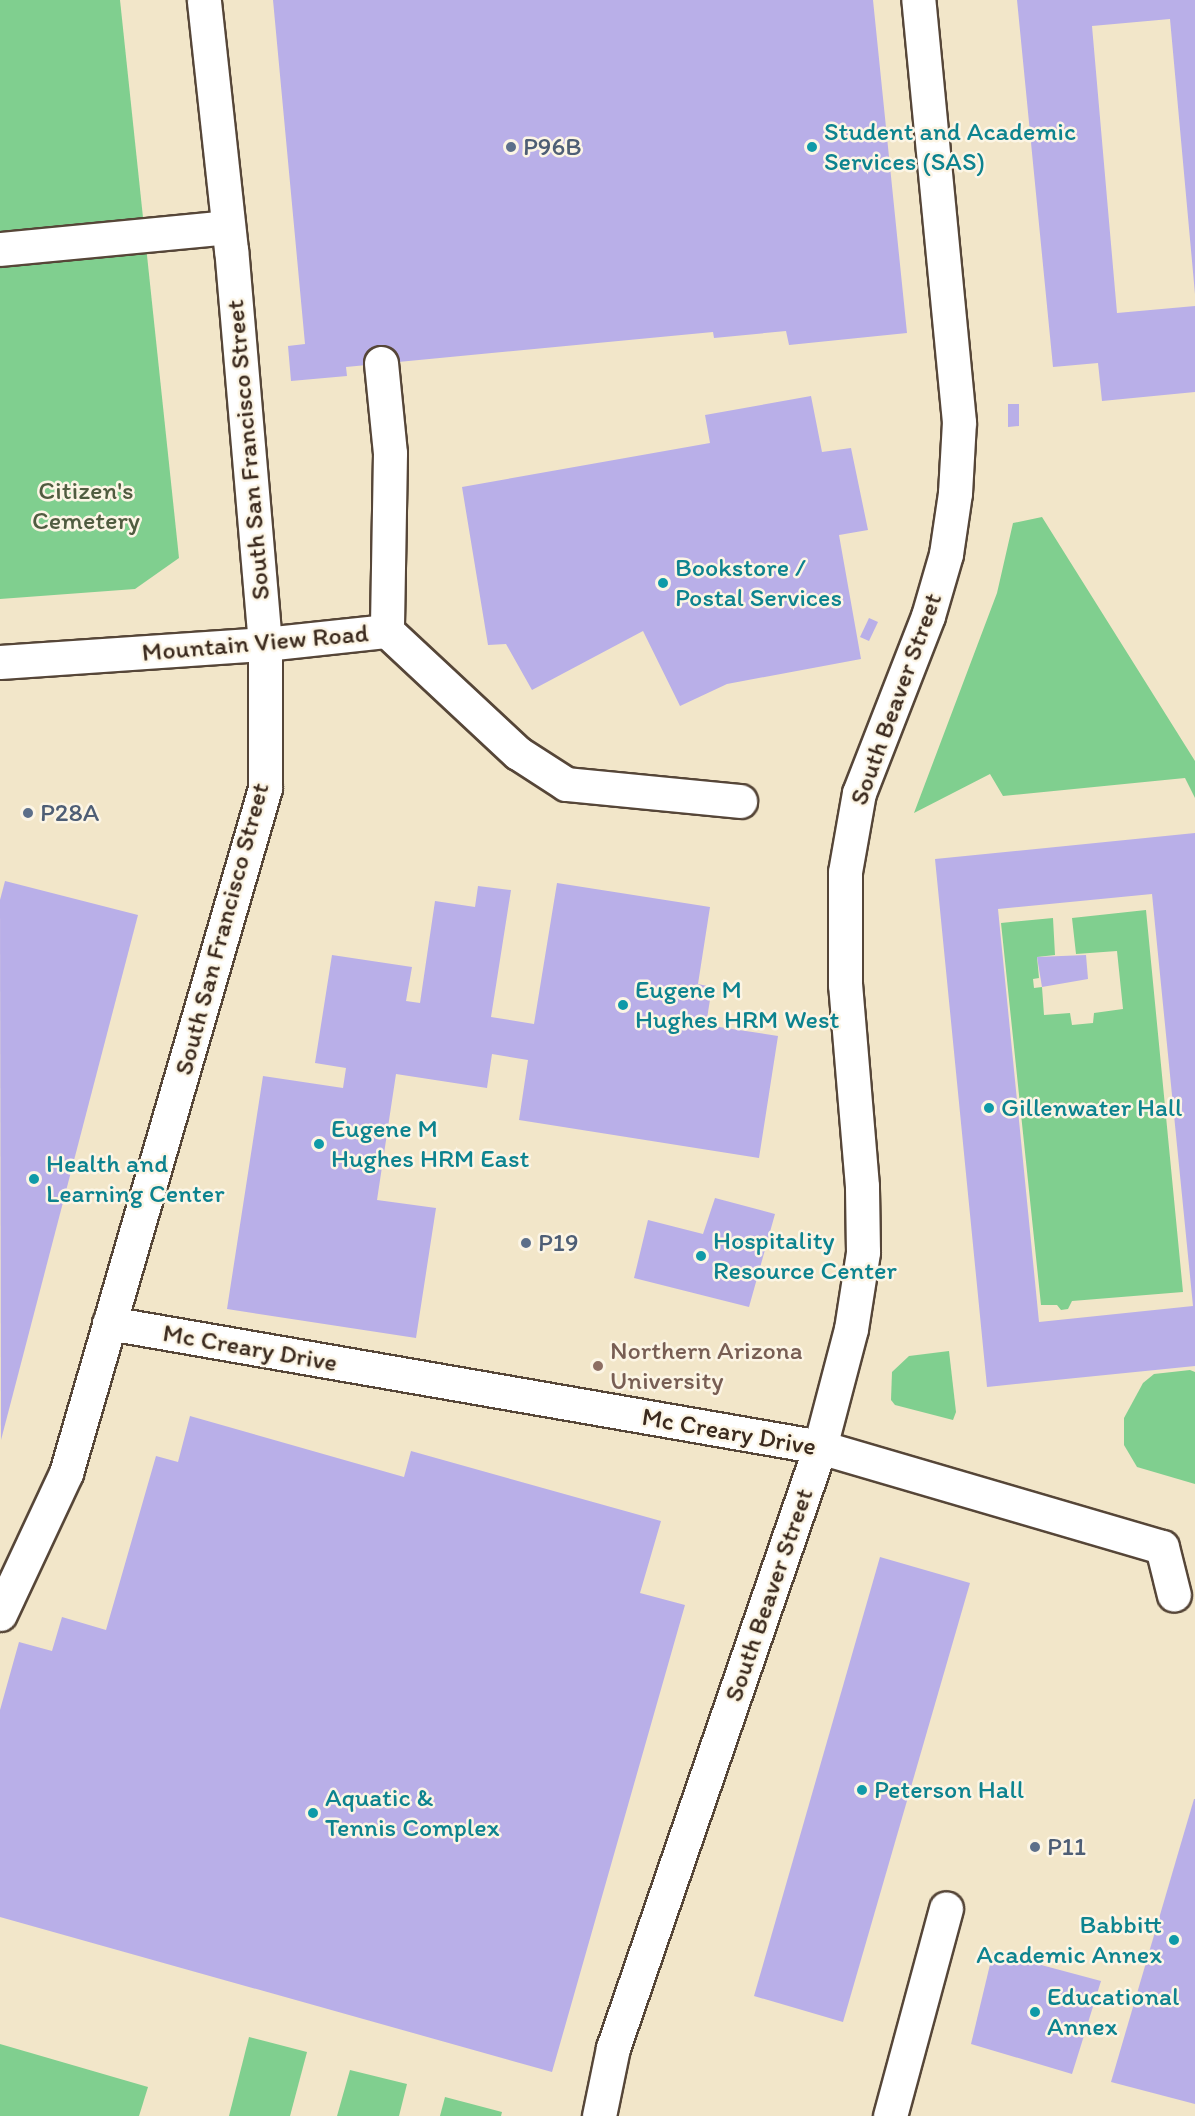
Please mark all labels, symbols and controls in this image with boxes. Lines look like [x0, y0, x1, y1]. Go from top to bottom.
place label: Student and Academic Services (SAS) [824, 116, 1077, 178]
place label: P96B [523, 131, 582, 163]
marker: P96B [504, 140, 518, 154]
marker: Student and Academic Services (SAS) [805, 140, 819, 154]
street label: South San Francisco Street [219, 299, 277, 601]
park label: Citizen's Cemetery [32, 475, 140, 536]
place label: Bookstore / Postal Services [675, 552, 842, 614]
marker: Bookstore / Postal Services [656, 576, 670, 590]
street label: South Beaver Street [843, 589, 949, 809]
street label: Mountain View Road [141, 618, 369, 668]
street label: South San Francisco Street [168, 780, 276, 1078]
place label: P28A [40, 797, 99, 829]
marker: P28A [21, 806, 35, 820]
place label: Eugene M Hughes HRM West [635, 974, 839, 1036]
marker: Eugene M Hughes HRM West [616, 998, 630, 1012]
place label: Gillenwater Hall [1001, 1092, 1183, 1124]
marker: Gillenwater Hall [982, 1101, 996, 1115]
place label: Eugene M Hughes HRM East [331, 1113, 529, 1174]
marker: Eugene M Hughes HRM East [312, 1137, 326, 1151]
place label: Health and Learning Center [46, 1148, 225, 1210]
marker: Health and Learning Center [27, 1172, 41, 1186]
place label: Hospitality Resource Center [713, 1225, 897, 1286]
place label: P19 [538, 1227, 579, 1259]
marker: P19 [519, 1236, 533, 1250]
marker: Hospitality Resource Center [694, 1249, 708, 1263]
street label: Mc Creary Drive [160, 1317, 340, 1379]
place label: Northern Arizona University [610, 1335, 804, 1396]
marker: Northern Arizona University [591, 1359, 605, 1373]
street label: Mc Creary Drive [639, 1401, 819, 1463]
street label: South Beaver Street [718, 1485, 820, 1705]
place label: Peterson Hall [874, 1774, 1024, 1806]
place label: Aquatic & Tennis Complex [325, 1782, 499, 1844]
marker: Peterson Hall [855, 1783, 869, 1797]
marker: Aquatic & Tennis Complex [306, 1806, 320, 1820]
place label: P11 [1047, 1831, 1086, 1863]
marker: P11 [1028, 1840, 1042, 1854]
place label: Babbitt Academic Annex [976, 1909, 1162, 1970]
marker: Babbitt Academic Annex [1167, 1933, 1181, 1947]
place label: Educational Annex [1047, 1981, 1179, 2042]
marker: Educational Annex [1028, 2005, 1042, 2019]

